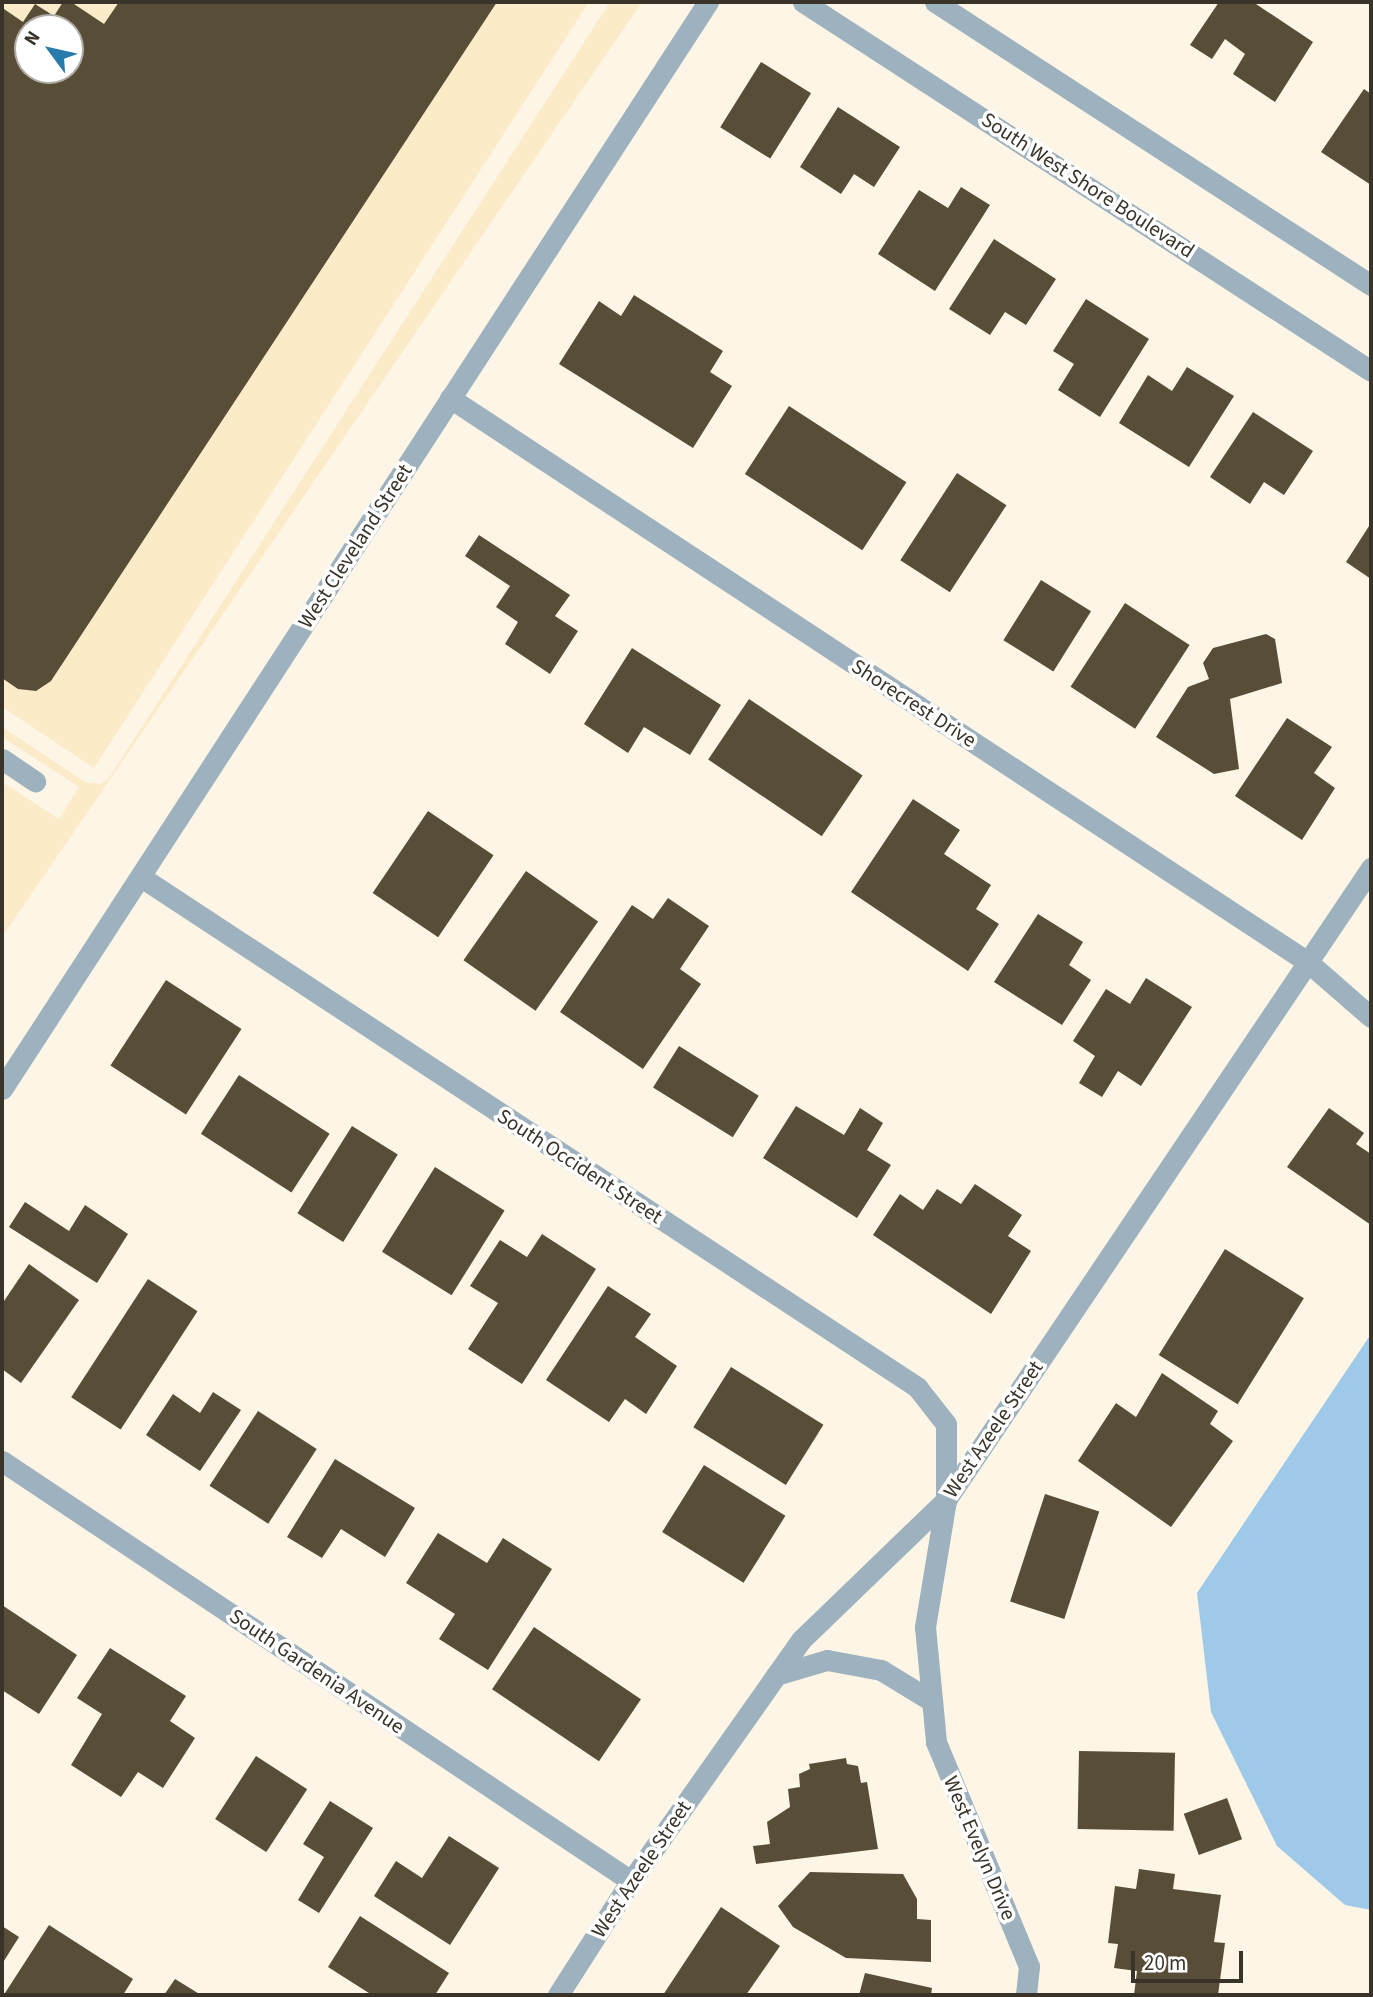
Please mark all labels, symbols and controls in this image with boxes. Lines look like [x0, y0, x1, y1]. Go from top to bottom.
north arrow [14, 14, 84, 84]
text: N [18, 26, 47, 51]
street label: South West Shore Boulevard [977, 107, 1199, 263]
street label: West Cleveland Street [293, 459, 417, 633]
street label: Shorecrest Drive [847, 653, 981, 753]
street label: South Occident Street [493, 1103, 667, 1229]
street label: West Azeele Street [938, 1356, 1048, 1502]
street label: South Gardenia Avenue [225, 1603, 409, 1739]
street label: West Evelyn Drive [938, 1772, 1022, 1924]
street label: West Azeele Street [586, 1796, 696, 1942]
scale bar [1135, 1938, 1247, 1982]
text: 20 m [1144, 1948, 1186, 1978]

